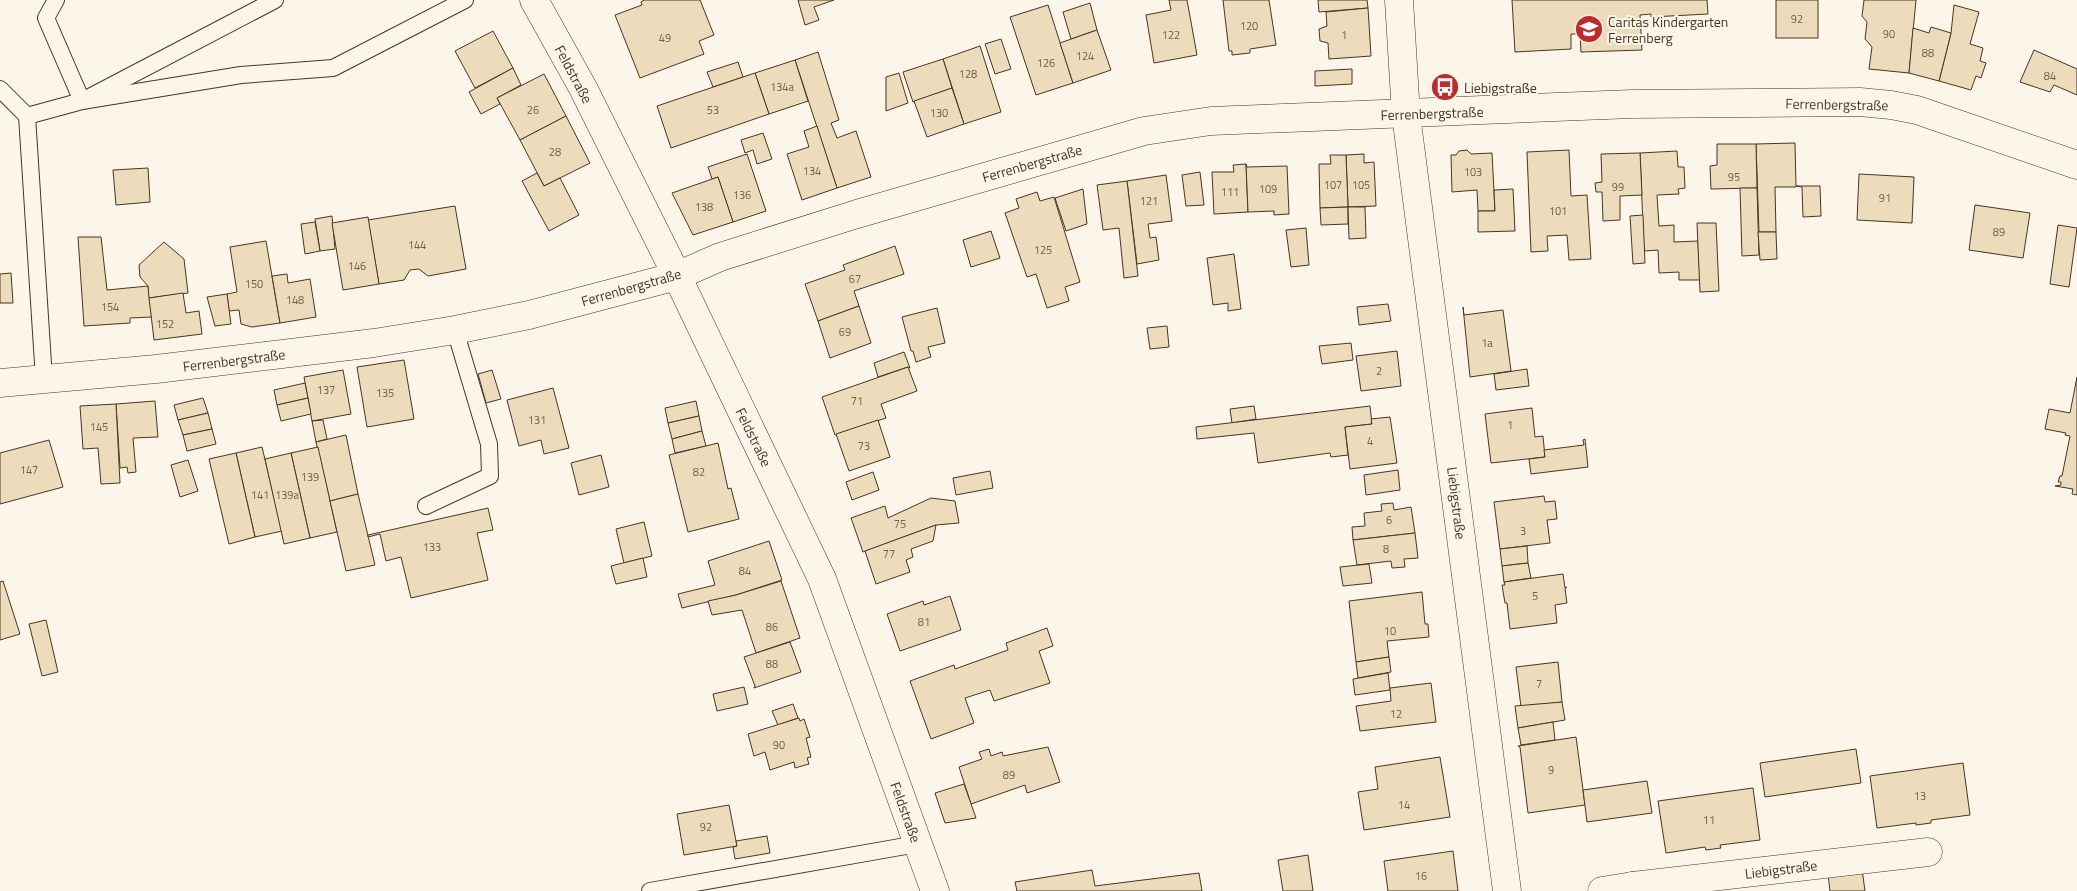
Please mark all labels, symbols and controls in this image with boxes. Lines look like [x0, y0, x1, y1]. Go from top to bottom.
place label: Caritas Kindergarten Ferrenberg [1608, 11, 1728, 48]
house number: 92 [1791, 11, 1803, 27]
school or university icon: Caritas Kindergarten Ferrenberg [1574, 14, 1604, 44]
house number: 120 [1240, 18, 1258, 34]
house number: 90 [1883, 26, 1895, 42]
house number: 122 [1162, 27, 1180, 43]
house number: 1 [1341, 27, 1347, 43]
house number: 49 [659, 30, 671, 46]
street label: Feldstraße [550, 41, 598, 107]
house number: 88 [1922, 45, 1934, 61]
house number: 124 [1076, 48, 1094, 64]
house number: 126 [1037, 55, 1055, 71]
house number: 128 [959, 66, 977, 82]
house number: 84 [2044, 68, 2056, 84]
bus stop icon: Liebigstraße [1430, 72, 1460, 102]
place label: Liebigstraße [1464, 77, 1537, 98]
house number: 134a [770, 79, 794, 95]
street label: Ferrenbergstraße [1785, 93, 1889, 115]
street label: Ferrenbergstraße [1380, 101, 1484, 125]
house number: 26 [527, 102, 539, 118]
house number: 53 [707, 102, 719, 118]
house number: 130 [930, 105, 948, 121]
street label: Ferrenbergstraße [980, 139, 1084, 187]
house number: 28 [549, 144, 561, 160]
house number: 134 [803, 163, 821, 179]
house number: 103 [1464, 164, 1482, 180]
house number: 95 [1728, 169, 1740, 185]
house number: 107 [1324, 177, 1342, 193]
house number: 105 [1352, 177, 1370, 193]
house number: 99 [1612, 179, 1624, 195]
house number: 109 [1259, 181, 1277, 197]
house number: 111 [1221, 184, 1239, 200]
house number: 136 [733, 187, 751, 203]
house number: 91 [1879, 190, 1891, 206]
house number: 121 [1140, 193, 1158, 209]
house number: 138 [695, 199, 713, 215]
house number: 101 [1549, 203, 1567, 219]
house number: 89 [1993, 224, 2005, 240]
house number: 144 [408, 237, 426, 253]
house number: 125 [1034, 242, 1052, 258]
house number: 146 [348, 258, 366, 274]
street label: Ferrenbergstraße [579, 263, 683, 311]
house number: 67 [849, 271, 861, 287]
house number: 150 [245, 276, 263, 292]
house number: 148 [286, 292, 304, 308]
house number: 154 [101, 299, 119, 315]
house number: 152 [156, 316, 174, 332]
house number: 69 [839, 324, 851, 340]
house number: 1a [1481, 335, 1493, 351]
street label: Ferrenbergstraße [182, 343, 286, 377]
house number: 2 [1376, 363, 1382, 379]
house number: 137 [317, 382, 335, 398]
house number: 135 [376, 385, 394, 401]
house number: 71 [851, 393, 863, 409]
street label: Feldstraße [731, 404, 777, 470]
house number: 131 [528, 412, 546, 428]
house number: 1 [1507, 417, 1513, 433]
house number: 145 [90, 419, 108, 435]
house number: 4 [1367, 433, 1373, 449]
house number: 73 [858, 438, 870, 454]
house number: 147 [20, 462, 38, 478]
house number: 82 [693, 464, 705, 480]
street label: Liebigstraße [1442, 466, 1472, 540]
house number: 139 [301, 469, 319, 485]
house number: 141 [251, 487, 269, 503]
house number: 139a [275, 487, 299, 503]
house number: 6 [1386, 512, 1392, 528]
house number: 75 [894, 516, 906, 532]
house number: 3 [1520, 523, 1526, 539]
house number: 133 [423, 539, 441, 555]
house number: 8 [1383, 541, 1389, 557]
house number: 77 [883, 546, 895, 562]
house number: 84 [739, 563, 751, 579]
house number: 5 [1532, 588, 1538, 604]
house number: 81 [918, 614, 930, 630]
house number: 86 [766, 619, 778, 635]
house number: 10 [1384, 623, 1396, 639]
house number: 88 [766, 656, 778, 672]
house number: 7 [1536, 676, 1542, 692]
house number: 12 [1390, 706, 1402, 722]
house number: 90 [773, 737, 785, 753]
house number: 9 [1548, 762, 1554, 778]
house number: 89 [1003, 767, 1015, 783]
street label: Feldstraße [885, 779, 927, 845]
house number: 13 [1914, 788, 1926, 804]
house number: 14 [1398, 797, 1410, 813]
house number: 11 [1703, 812, 1715, 828]
house number: 92 [700, 819, 712, 835]
street label: Liebigstraße [1744, 854, 1818, 884]
house number: 16 [1415, 868, 1427, 884]

